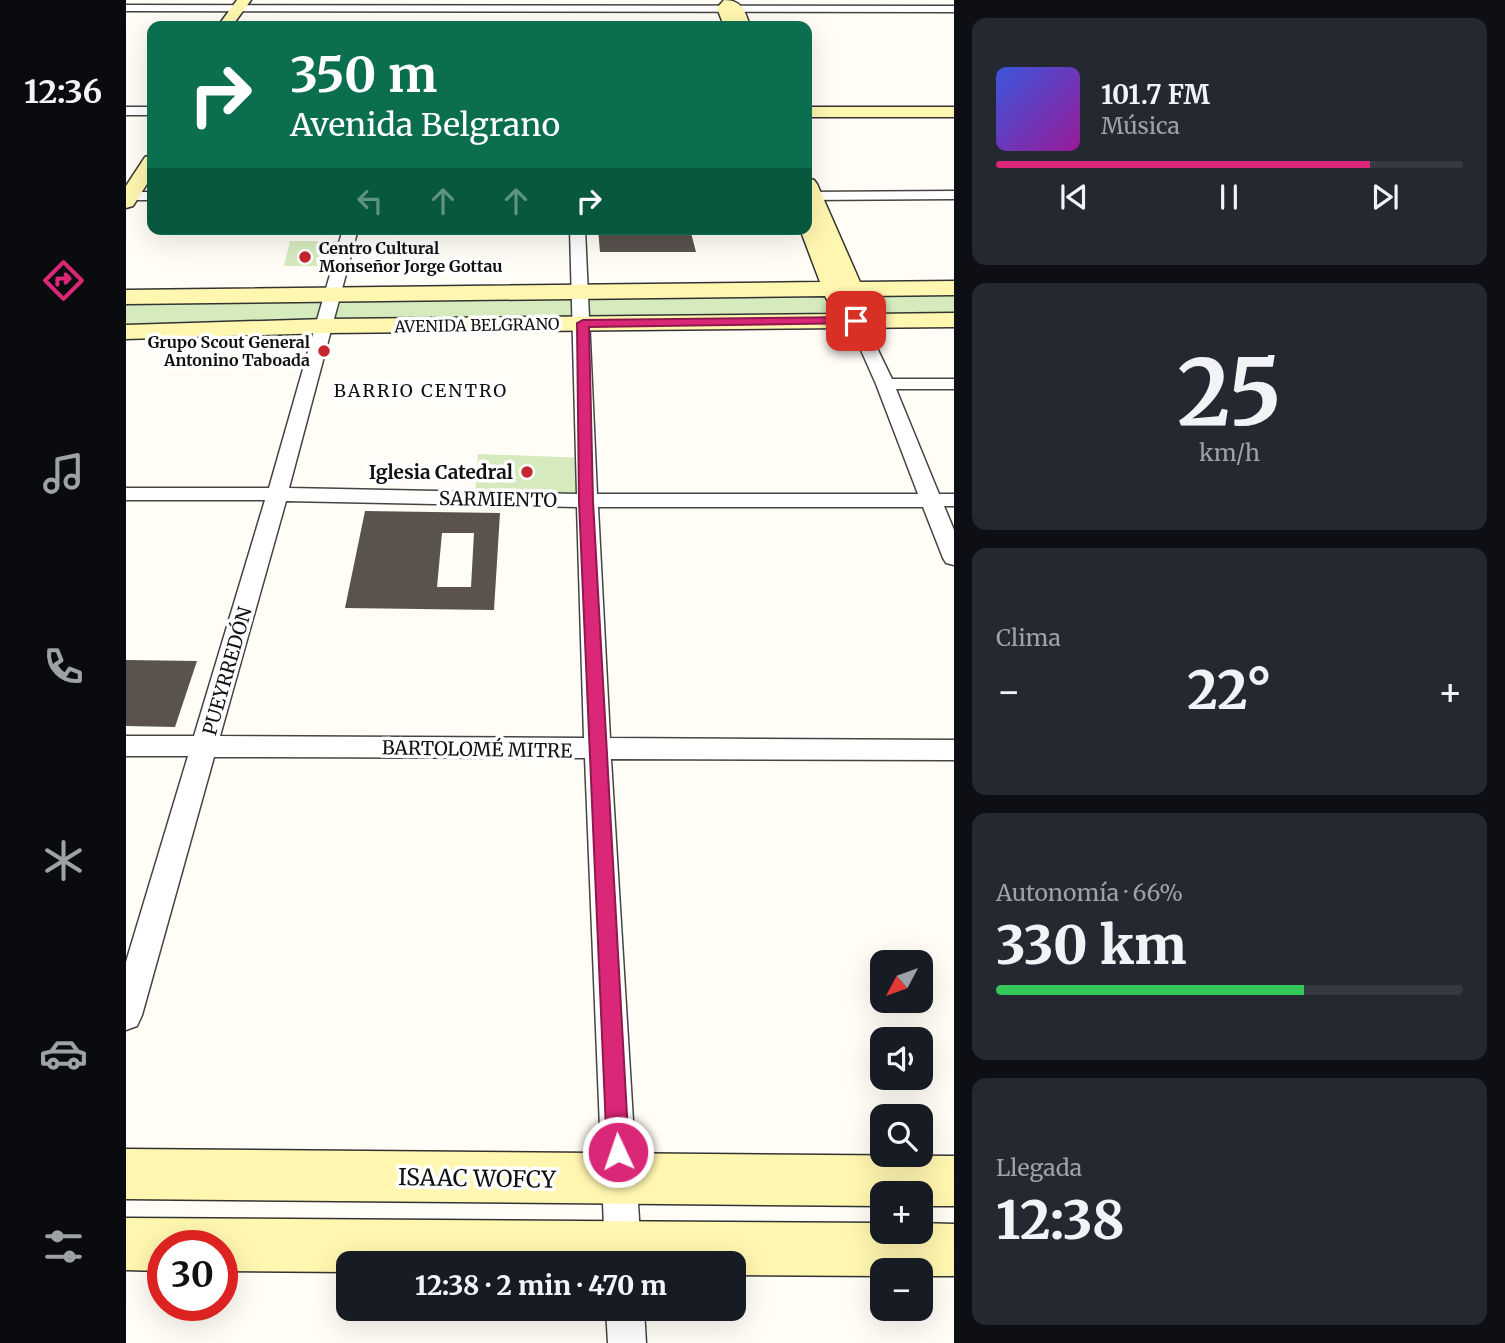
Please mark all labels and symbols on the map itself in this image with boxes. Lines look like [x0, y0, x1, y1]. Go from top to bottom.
place label: Centro Cultural Monseñor Jorge Gottau [319, 238, 503, 276]
marker: Centro Cultural Monseñor Jorge Gottau [297, 249, 313, 265]
pin [826, 291, 886, 351]
street label: AVENIDA BELGRANO [393, 314, 560, 336]
place label: Grupo Scout General Antonino Taboada [148, 332, 310, 370]
marker: Grupo Scout General Antonino Taboada [316, 343, 332, 359]
district label: BARRIO CENTRO [334, 379, 508, 402]
place label: Iglesia Catedral [369, 460, 513, 484]
marker: Iglesia Catedral [519, 464, 535, 480]
street label: SARMIENTO [439, 486, 558, 512]
street label: PUEYRREDÓN [197, 604, 257, 738]
street label: BARTOLOMÉ MITRE [382, 735, 572, 763]
north arrow [870, 950, 933, 1013]
position arrow [581, 1115, 655, 1189]
street label: ISAAC WOFCY [398, 1162, 557, 1194]
speed limit sign: 30 [147, 1230, 238, 1321]

